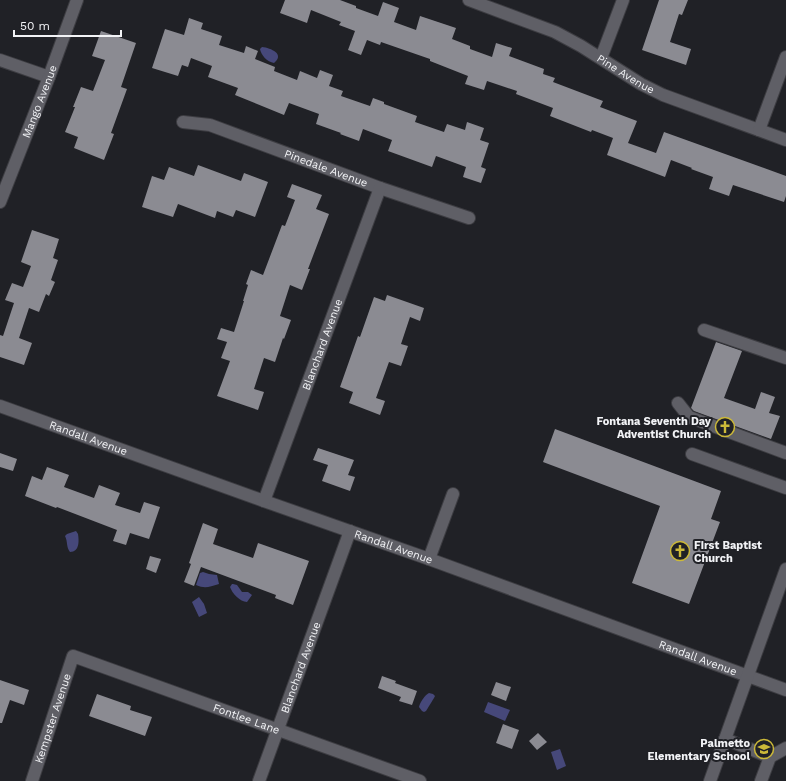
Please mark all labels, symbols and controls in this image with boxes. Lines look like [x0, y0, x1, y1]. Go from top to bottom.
scale bar [14, 12, 121, 38]
text: 50 m [20, 19, 50, 33]
street label: Pine Avenue [595, 51, 657, 96]
street label: Mango Avenue [19, 63, 59, 140]
street label: Pinedale Avenue [283, 147, 370, 189]
street label: Blanchard Avenue [299, 297, 345, 392]
place label: Fontana Seventh Day Adventist Church [596, 415, 712, 441]
church icon: Fontana Seventh Day Adventist Church [714, 416, 736, 438]
street label: Randall Avenue [48, 418, 129, 458]
street label: Randall Avenue [353, 527, 435, 566]
place label: First Baptist Church [694, 539, 762, 565]
church icon: First Baptist Church [669, 540, 691, 562]
street label: Blanchard Avenue [278, 620, 323, 715]
street label: Randall Avenue [657, 637, 739, 678]
street label: Kempster Avenue [32, 672, 73, 765]
street label: Fontlee Lane [211, 701, 282, 736]
place label: Palmetto Elementary School [648, 737, 750, 763]
school or university icon: Palmetto Elementary School [753, 738, 775, 760]

